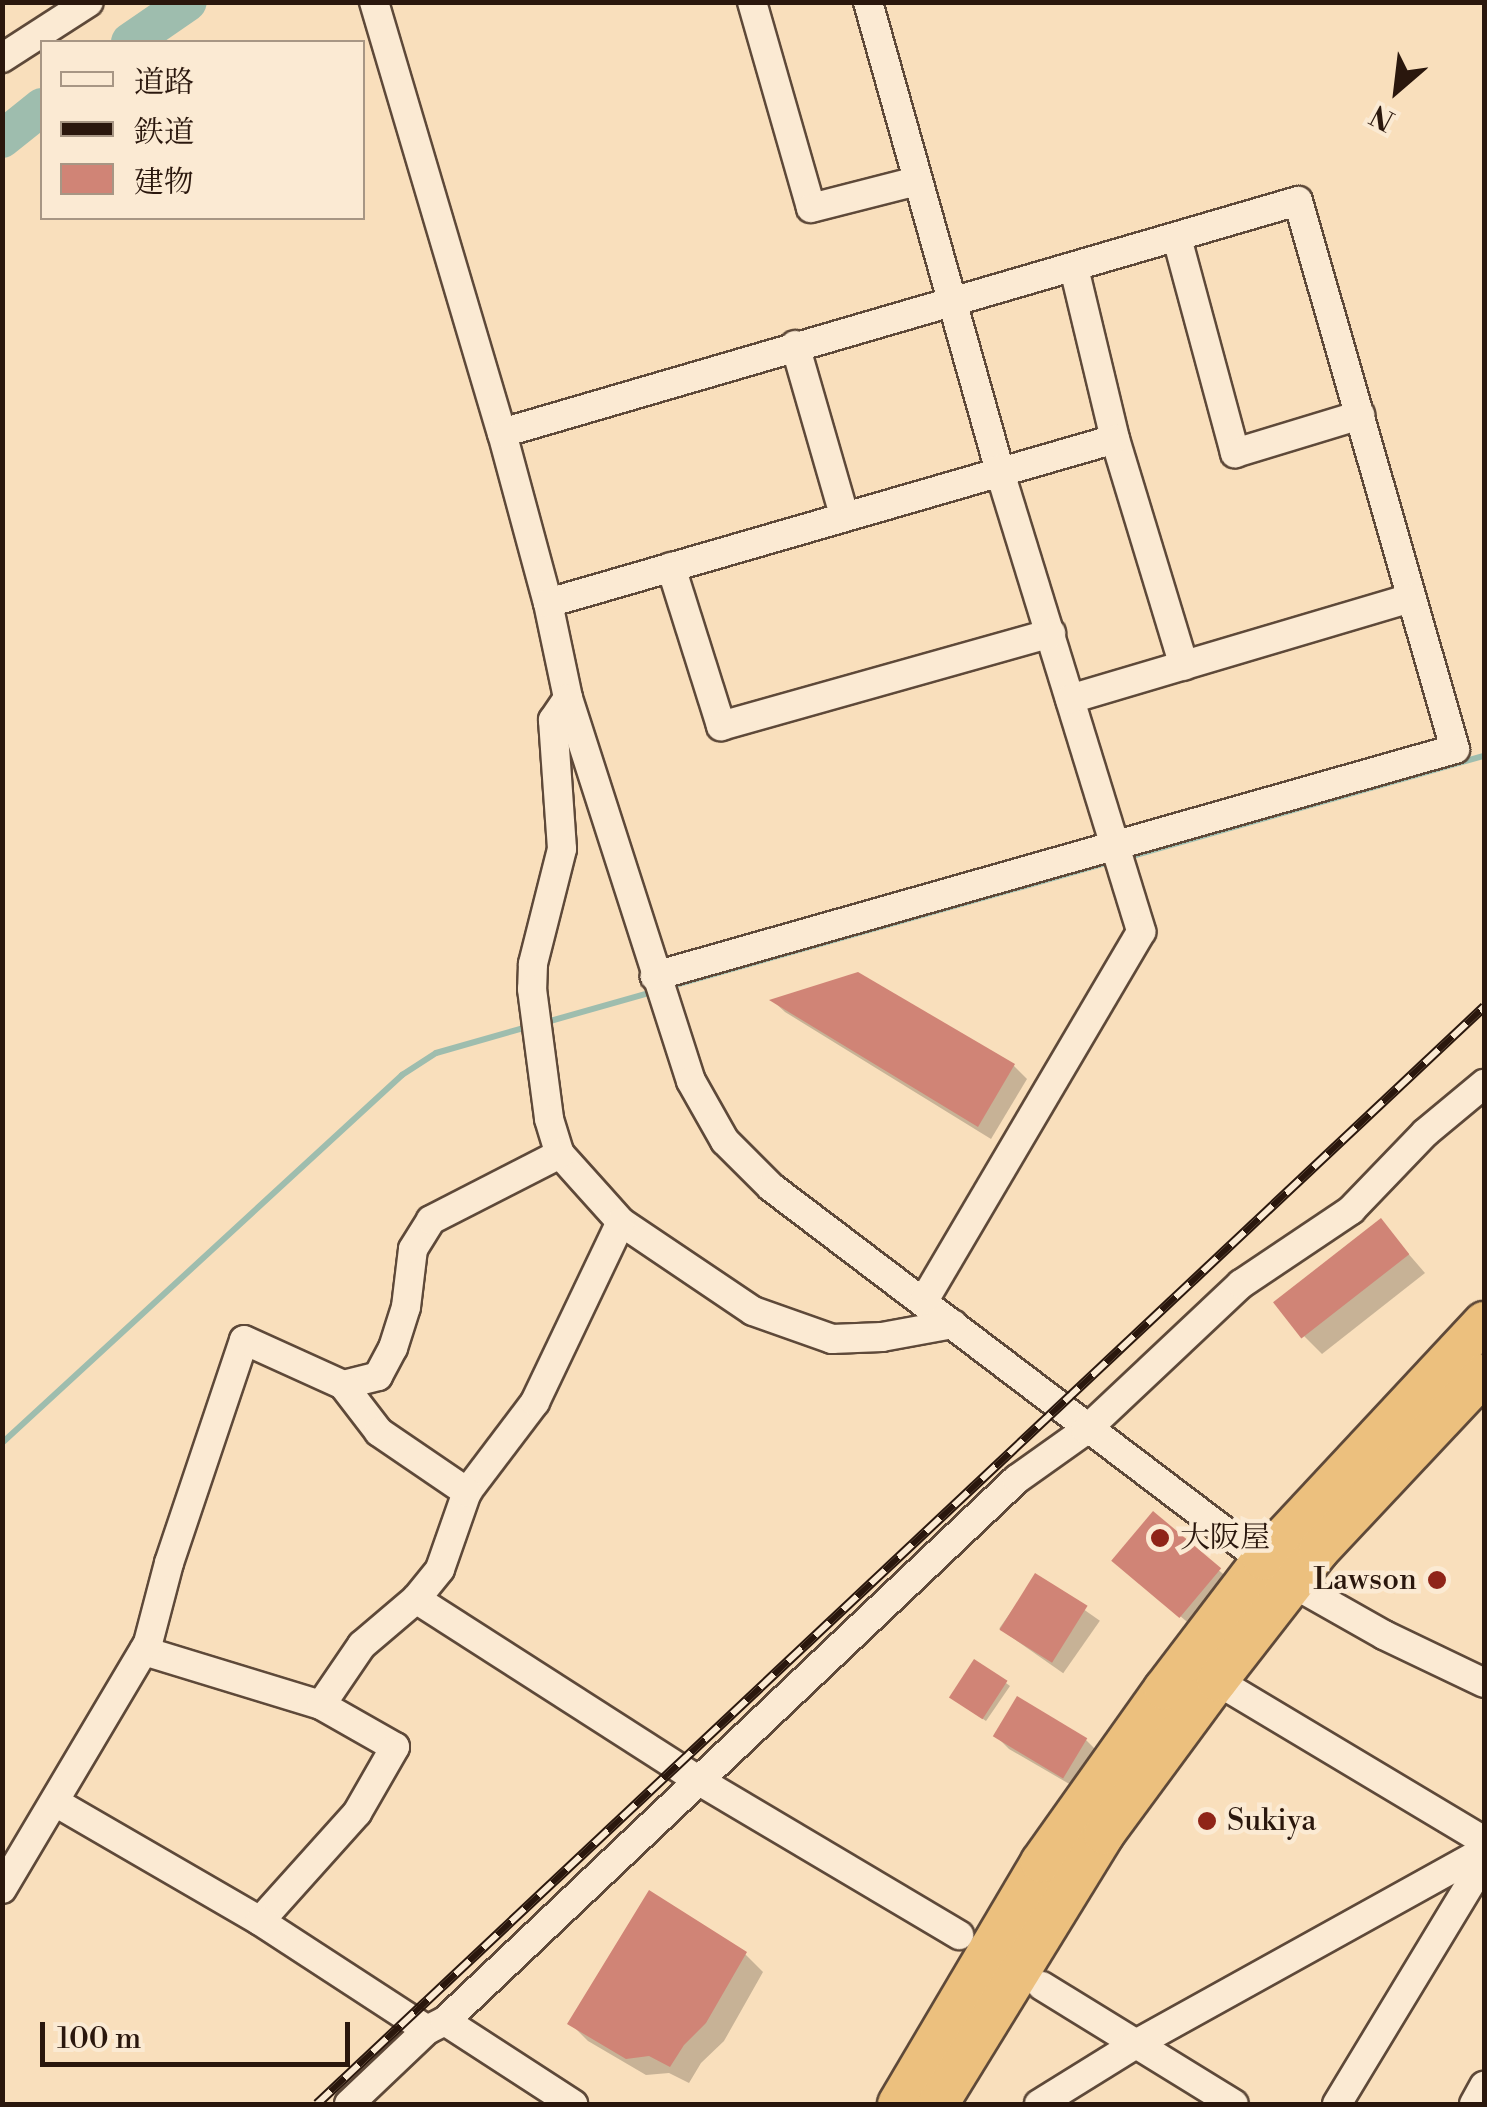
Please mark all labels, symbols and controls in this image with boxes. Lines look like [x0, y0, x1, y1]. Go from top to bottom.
legend [40, 40, 365, 220]
north arrow [1347, 40, 1447, 140]
text: 道路 [134, 64, 194, 102]
text: N [1365, 96, 1401, 138]
text: 鉄道 [134, 114, 194, 152]
text: 建物 [134, 164, 194, 202]
place label: 大阪屋 [1180, 1520, 1270, 1556]
marker: 大阪屋 [1149, 1527, 1171, 1549]
place label: Lawson [1313, 1562, 1417, 1598]
marker: Lawson [1426, 1569, 1448, 1591]
place label: Sukiya [1227, 1803, 1317, 1839]
marker: Sukiya [1196, 1810, 1218, 1832]
scale bar [45, 2002, 355, 2064]
text: 100 m [57, 2020, 141, 2058]

